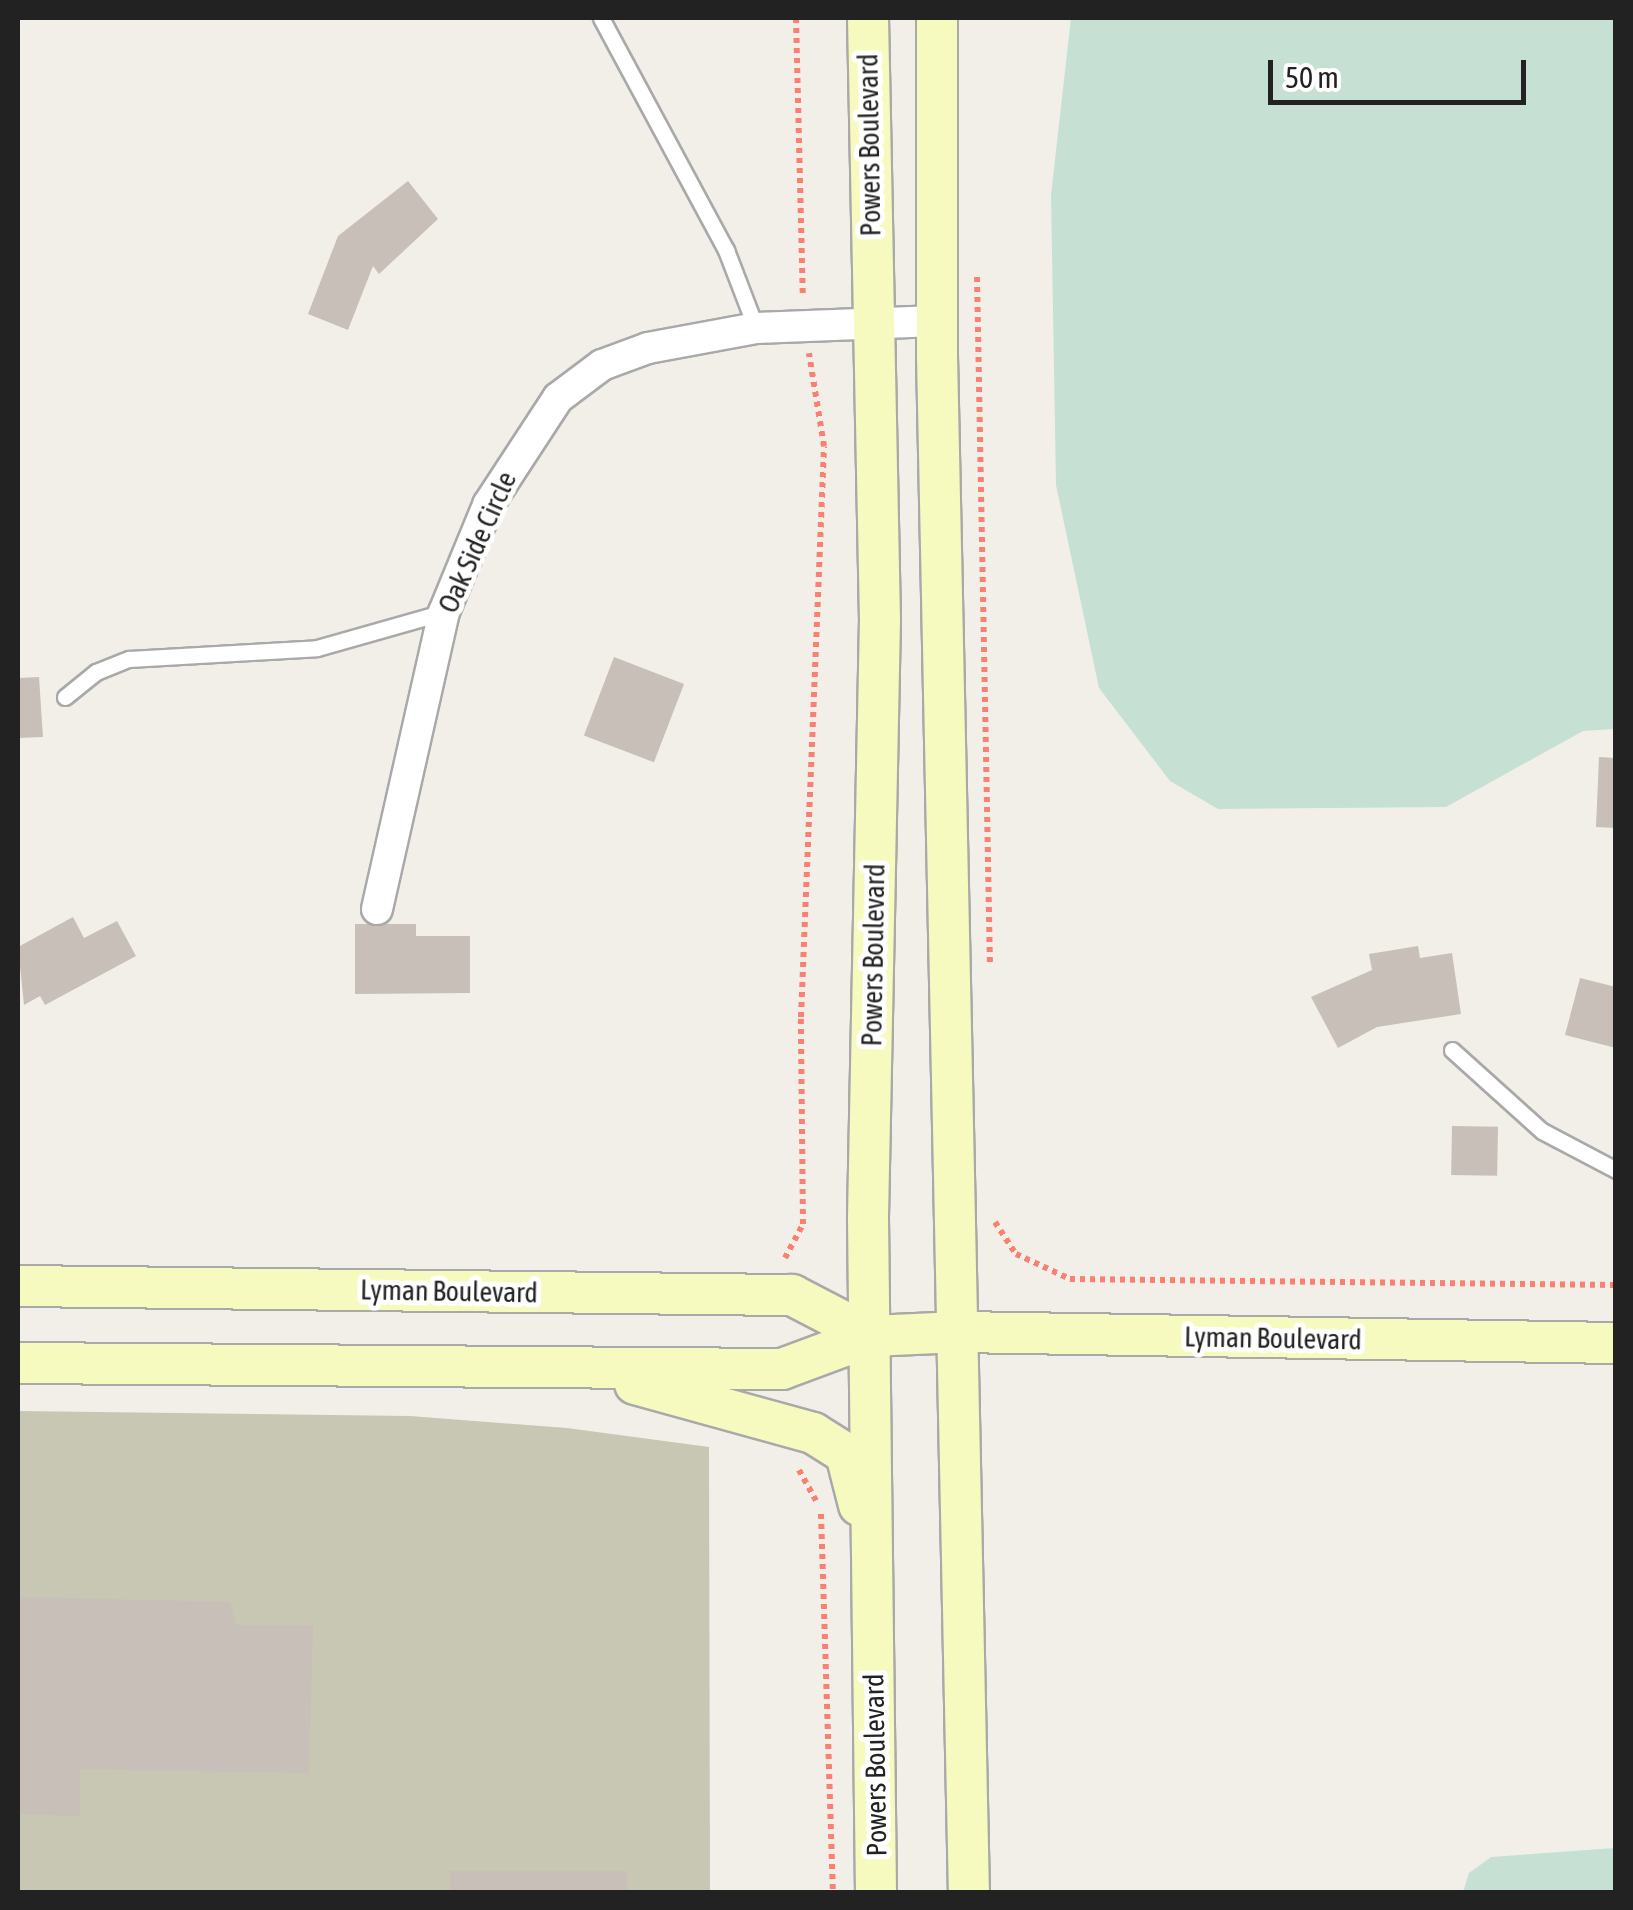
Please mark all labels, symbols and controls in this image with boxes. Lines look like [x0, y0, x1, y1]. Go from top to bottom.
scale bar [1273, 40, 1530, 102]
street label: Powers Boulevard [851, 53, 887, 237]
text: 50 m [1285, 60, 1339, 94]
street label: Oak Side Circle [431, 466, 523, 618]
street label: Powers Boulevard [855, 863, 891, 1047]
street label: Lyman Boulevard [360, 1273, 538, 1309]
street label: Lyman Boulevard [1184, 1320, 1362, 1356]
street label: Powers Boulevard [857, 1673, 893, 1857]

